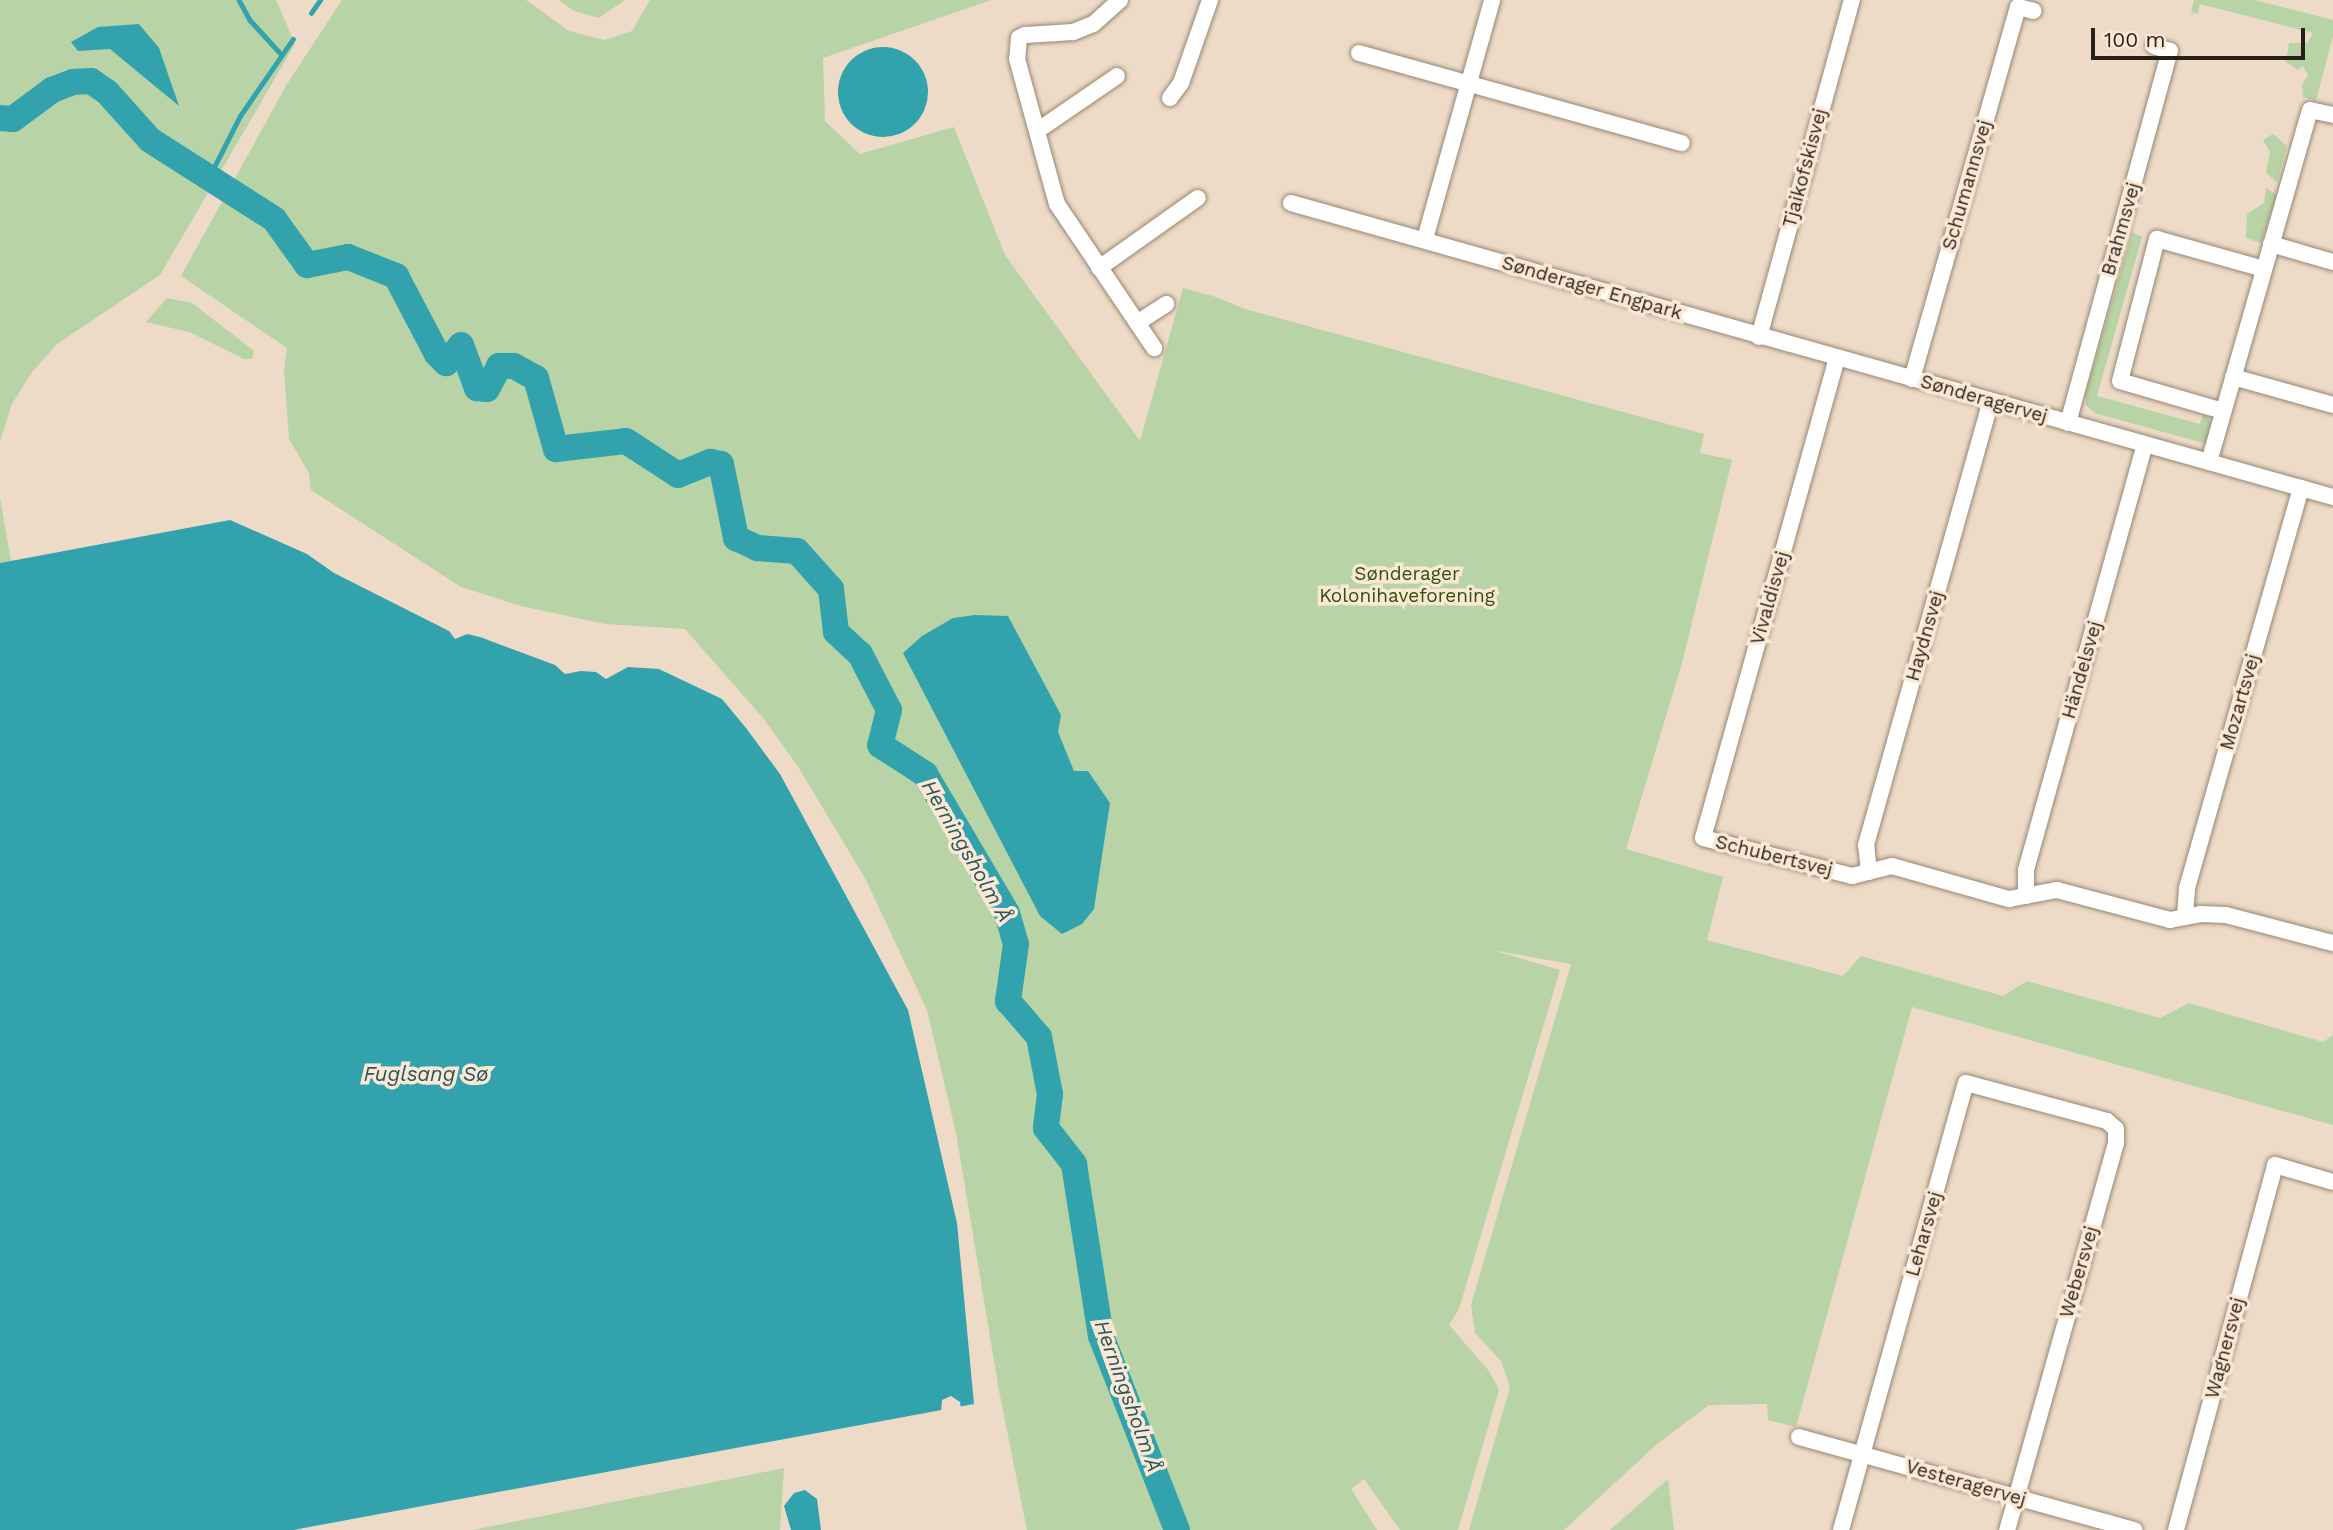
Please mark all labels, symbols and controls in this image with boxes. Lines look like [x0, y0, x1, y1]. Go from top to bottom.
scale bar [2095, 14, 2308, 58]
text: 100 m [2104, 27, 2166, 52]
street label: Tjaikofskisvej [1778, 106, 1832, 230]
street label: Schumannsvej [1938, 117, 1996, 253]
street label: Brahmsvej [2097, 180, 2145, 278]
street label: Sønderager Engpark [1499, 251, 1685, 325]
street label: Sønderagervej [1918, 370, 2050, 428]
street label: Vivaldisvej [1746, 549, 1794, 647]
park label: Sønderager Kolonihaveforening [1319, 563, 1495, 607]
street label: Haydnsvej [1901, 588, 1949, 684]
street label: Händelsvej [2057, 618, 2107, 722]
street label: Mozartsvej [2215, 651, 2265, 753]
water label: Herningsholm Å [916, 775, 1018, 927]
street label: Schubertsvej [1713, 830, 1835, 882]
water label: Fuglsang Sø [363, 1061, 489, 1087]
street label: Leharsvej [1901, 1189, 1947, 1279]
street label: Webersvej [2055, 1223, 2103, 1321]
street label: Wagnersvej [2201, 1295, 2249, 1401]
water label: Herningsholm Å [1089, 1316, 1167, 1476]
street label: Vesteragervej [1903, 1455, 2029, 1511]

